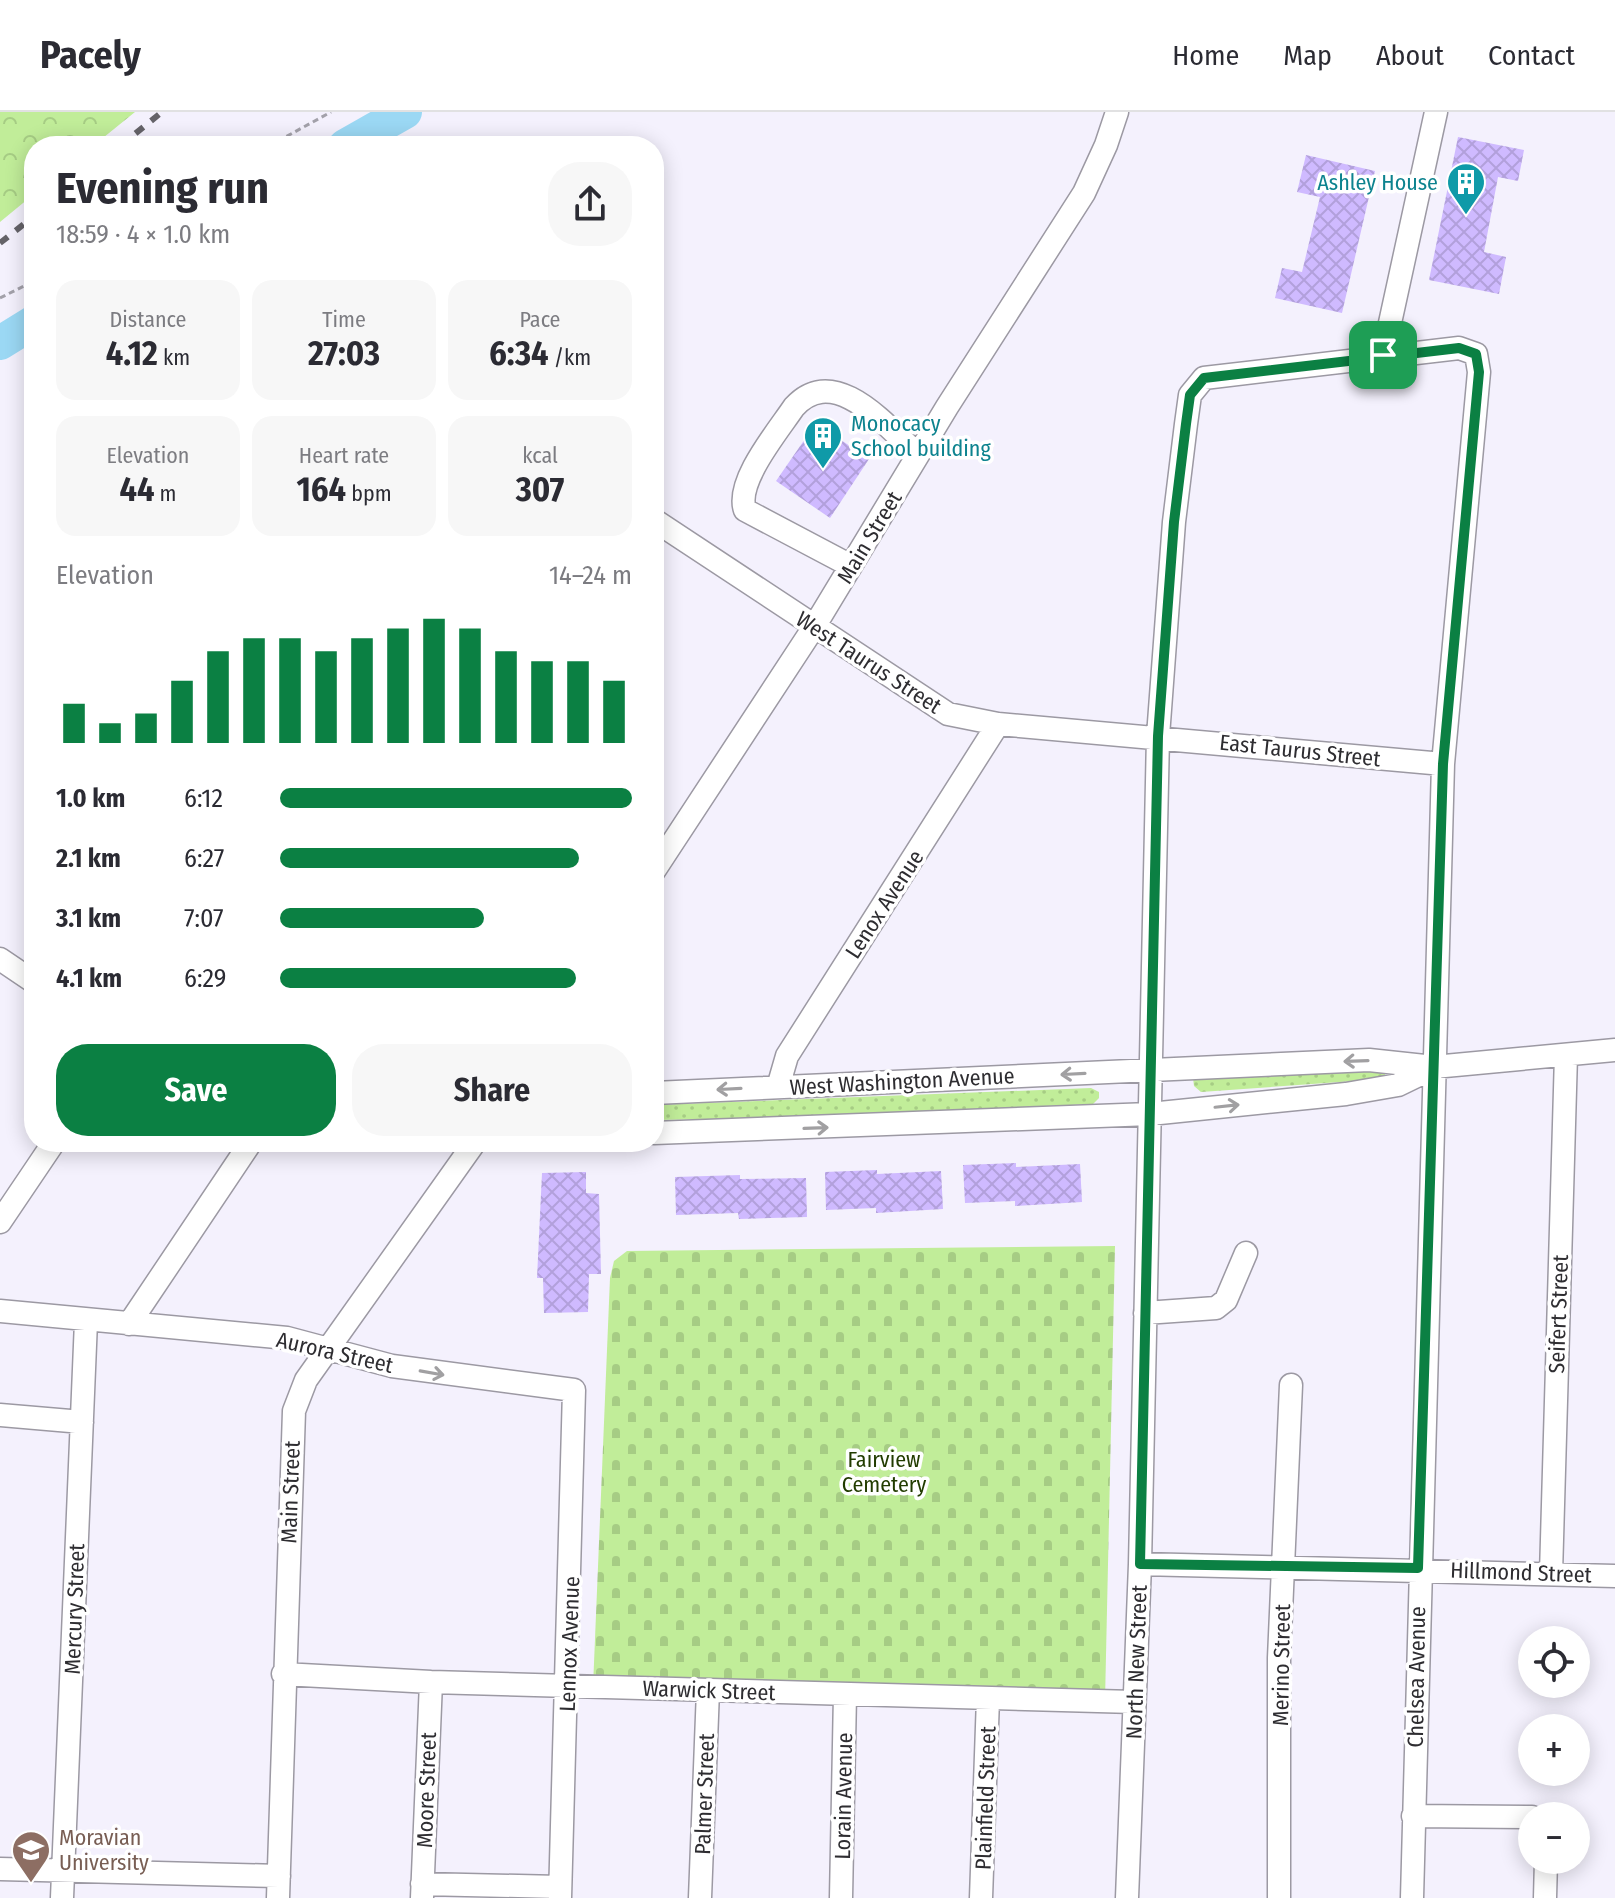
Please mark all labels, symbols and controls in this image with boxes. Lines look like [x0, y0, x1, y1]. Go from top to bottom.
text: Pacely [40, 32, 141, 78]
text: Home [1172, 39, 1239, 72]
text: Map [1283, 39, 1332, 72]
text: About [1376, 39, 1444, 72]
text: Contact [1488, 39, 1575, 72]
building icon: Ashley House [1445, 161, 1487, 216]
text: Evening run [56, 162, 269, 215]
button: share [548, 162, 632, 246]
place label: Ashley House [1317, 169, 1438, 196]
text: 18:59 · 4 × 1.0 km [56, 219, 230, 250]
text: Distance [109, 306, 187, 333]
text: Time [322, 306, 366, 333]
text: Pace [519, 306, 561, 333]
pin [1349, 321, 1417, 389]
text: 4.12 [106, 333, 158, 374]
text: 27:03 [308, 333, 380, 374]
text: 6:34 [489, 333, 548, 374]
icon: arrive [1361, 333, 1405, 377]
text: km [158, 344, 190, 371]
text: /km [548, 344, 591, 371]
place label: Monocacy School building [851, 410, 991, 462]
building icon: Monocacy School building [802, 415, 844, 470]
text: Elevation [107, 442, 189, 469]
text: Heart rate [299, 442, 389, 469]
text: kcal [522, 442, 558, 469]
text: 44 [119, 469, 154, 510]
text: 164 [296, 469, 346, 510]
text: 307 [516, 469, 564, 510]
text: m [154, 480, 177, 507]
text: bpm [346, 480, 392, 507]
street label: Main Street [831, 486, 908, 588]
text: Elevation [56, 560, 154, 591]
text: 14–24 m [549, 560, 632, 591]
street label: West Taurus Street [791, 605, 947, 720]
street label: East Taurus Street [1218, 729, 1383, 772]
text: 1.0 km [56, 783, 125, 814]
text: 6:12 [184, 783, 223, 814]
text: 2.1 km [56, 843, 121, 874]
text: 6:27 [184, 843, 224, 874]
street label: Lenox Avenue [839, 845, 930, 964]
text: 3.1 km [56, 903, 121, 934]
text: 7:07 [184, 903, 224, 934]
text: 4.1 km [56, 963, 122, 994]
text: 6:29 [184, 963, 226, 994]
button: Save [56, 1044, 336, 1136]
button: Share [352, 1044, 632, 1136]
one-way arrow [1343, 1053, 1370, 1068]
street label: West Washington Avenue [789, 1062, 1015, 1101]
one-way arrow [1060, 1066, 1087, 1081]
one-way arrow [716, 1082, 743, 1097]
one-way arrow [1213, 1099, 1240, 1114]
one-way arrow [802, 1121, 829, 1136]
street label: Seifert Street [1543, 1253, 1574, 1374]
street label: Aurora Street [274, 1326, 397, 1379]
one-way arrow [419, 1367, 444, 1382]
street label: Main Street [275, 1439, 306, 1544]
park label: Fairview Cemetery [842, 1446, 926, 1498]
street label: Mercury Street [59, 1542, 90, 1675]
street label: Hillmond Street [1450, 1557, 1593, 1588]
street label: Lennox Avenue [554, 1576, 585, 1712]
street label: North New Street [1120, 1584, 1153, 1740]
street label: Merino Street [1267, 1603, 1296, 1726]
street label: Chelsea Avenue [1402, 1606, 1431, 1748]
map controls [1518, 1626, 1590, 1874]
button: locate [1518, 1626, 1590, 1698]
street label: Warwick Street [642, 1675, 777, 1706]
button: + [1518, 1714, 1590, 1786]
street label: Plainfield Street [969, 1725, 1002, 1870]
street label: Moore Street [411, 1731, 442, 1848]
street label: Palmer Street [689, 1732, 720, 1855]
street label: Lorain Avenue [829, 1732, 858, 1860]
button: − [1518, 1802, 1590, 1874]
place label: Moravian University [59, 1824, 149, 1876]
school or university icon: Moravian University [10, 1829, 52, 1884]

